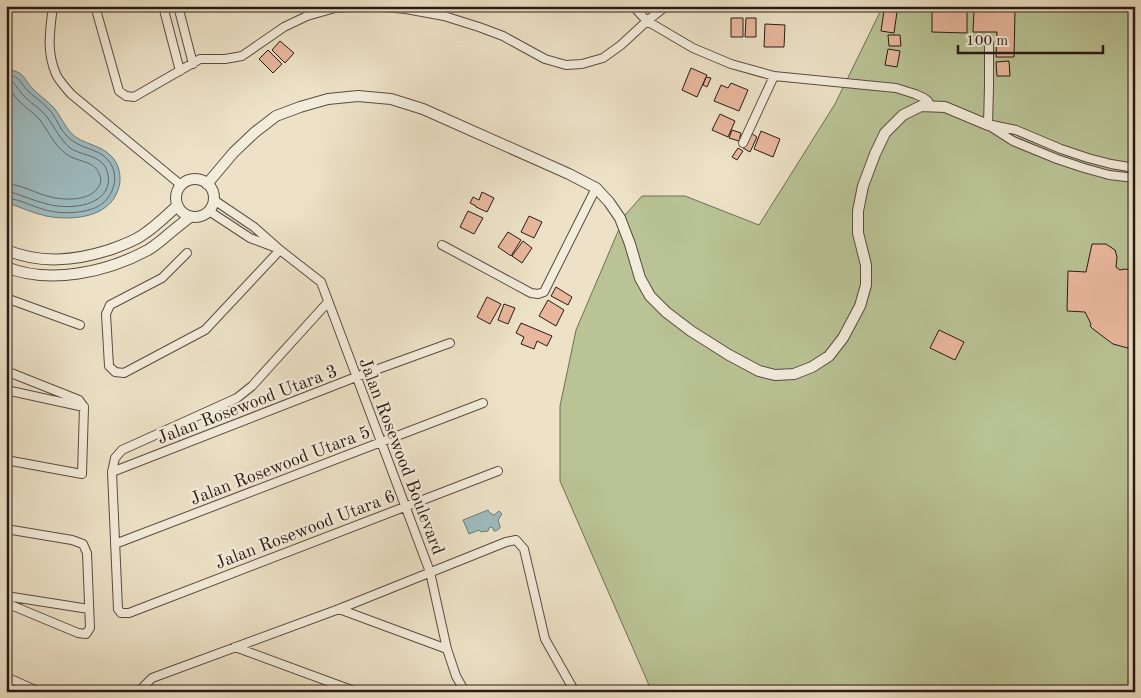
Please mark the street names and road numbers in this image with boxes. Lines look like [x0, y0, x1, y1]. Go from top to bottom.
street label: Jalan Rosewood Boulevard [355, 355, 447, 557]
street label: Jalan Rosewood Utara 3 [155, 362, 340, 448]
street label: Jalan Rosewood Utara 5 [188, 423, 373, 509]
street label: Jalan Rosewood Utara 6 [213, 487, 398, 573]

